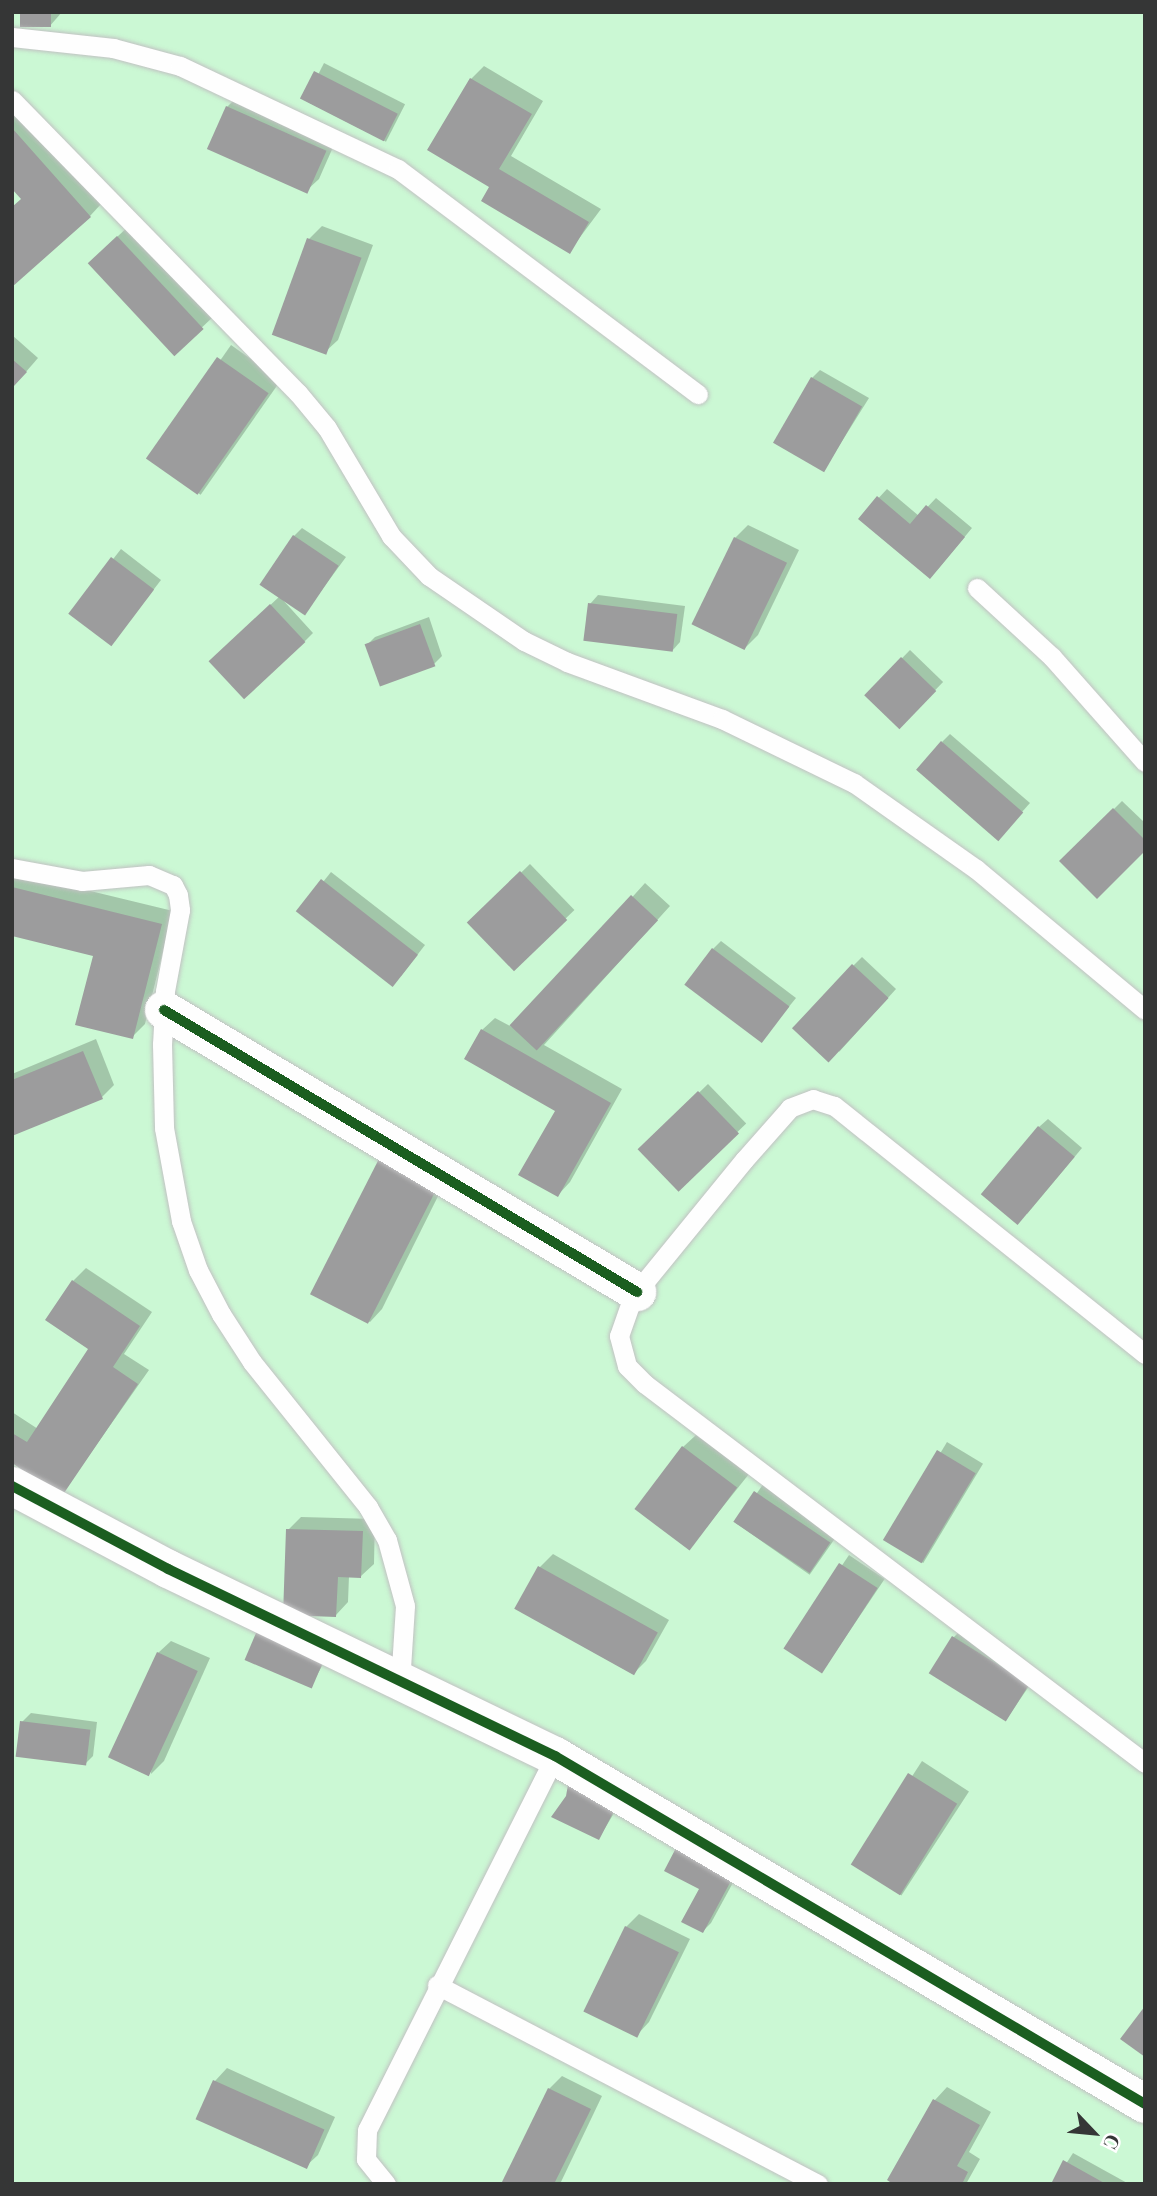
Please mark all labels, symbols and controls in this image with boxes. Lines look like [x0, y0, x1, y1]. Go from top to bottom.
north arrow [1059, 2098, 1129, 2168]
text: С [1098, 2130, 1127, 2154]

